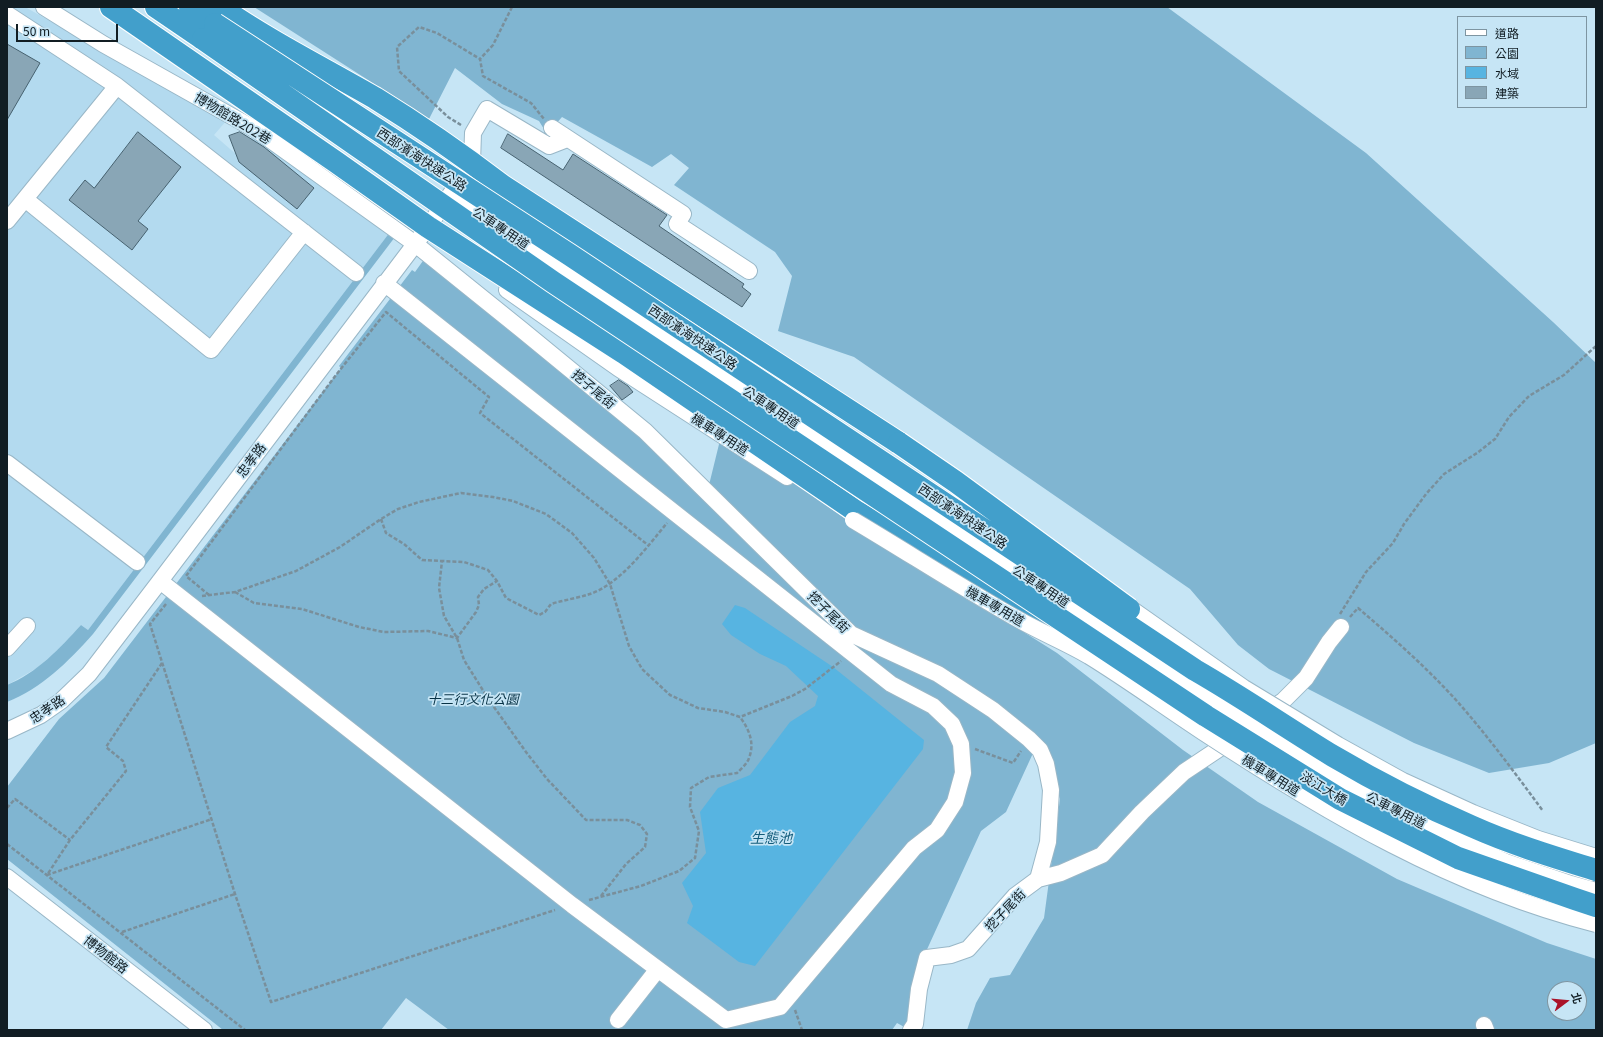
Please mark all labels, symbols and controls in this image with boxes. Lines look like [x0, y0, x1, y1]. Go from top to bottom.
scale bar [18, 16, 120, 42]
legend [1457, 16, 1587, 108]
text: 50 m [23, 22, 50, 39]
text: 道路 [1495, 24, 1519, 41]
text: 公園 [1495, 44, 1519, 61]
text: 水域 [1495, 64, 1519, 81]
text: 建築 [1495, 84, 1519, 101]
street label: 博物館路202巷 [192, 89, 274, 147]
street label: 西部濱海快速公路 [374, 124, 470, 194]
street label: 公車專用道 [470, 203, 532, 253]
street label: 西部濱海快速公路 [646, 301, 740, 373]
street label: 挖子尾街 [569, 366, 619, 412]
street label: 公車專用道 [740, 382, 802, 432]
street label: 機車專用道 [688, 410, 752, 458]
street label: 忠孝路 [233, 440, 269, 480]
street label: 西部濱海快速公路 [916, 480, 1010, 552]
street label: 公車專用道 [1010, 561, 1072, 611]
street label: 機車專用道 [963, 583, 1027, 629]
street label: 挖子尾街 [805, 588, 853, 636]
park label: 十三行文化公園 [428, 691, 518, 707]
street label: 忠孝路 [26, 692, 68, 726]
street label: 機車專用道 [1239, 751, 1303, 799]
street label: 淡江大橋 [1298, 768, 1350, 808]
street label: 公車專用道 [1364, 788, 1428, 832]
water label: 生態池 [750, 830, 792, 846]
street label: 挖子尾街 [981, 886, 1029, 934]
street label: 博物館路 [81, 932, 131, 976]
north arrow [1547, 981, 1587, 1021]
text: 北 [1568, 990, 1587, 1005]

